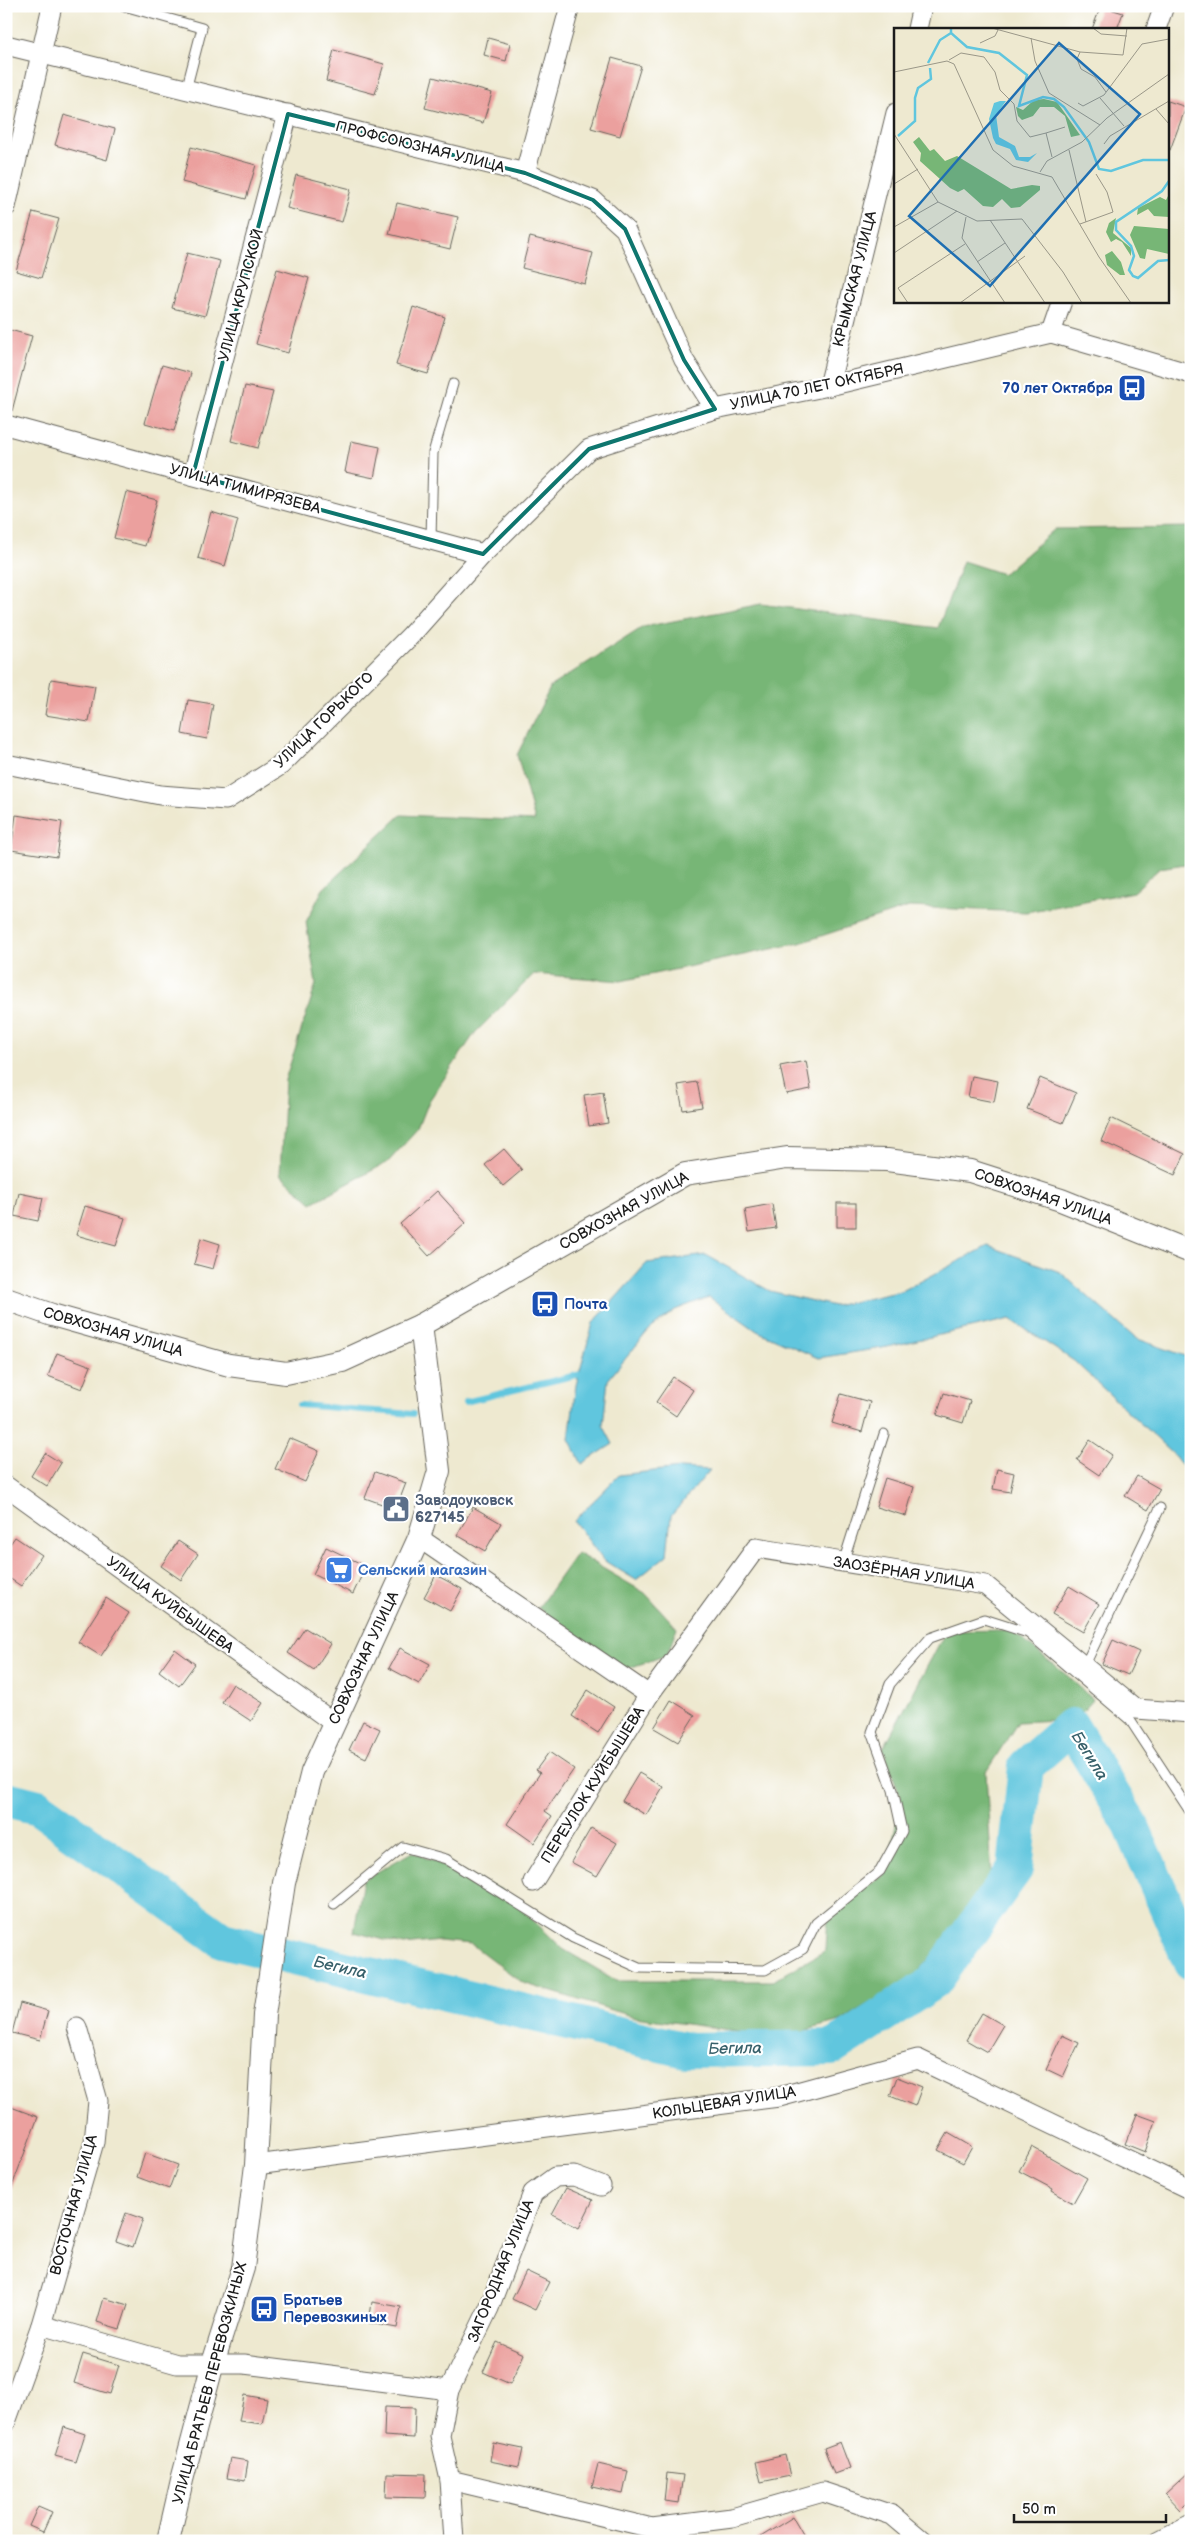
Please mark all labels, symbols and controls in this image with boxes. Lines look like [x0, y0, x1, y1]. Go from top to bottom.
inset map [894, 28, 1170, 302]
street label: ПРОФСОЮЗНАЯ УЛИЦА [334, 117, 507, 177]
street label: КРЫМСКАЯ УЛИЦА [829, 208, 881, 349]
street label: УЛИЦА КРУПСКОЙ [214, 227, 268, 363]
street label: УЛИЦА 70 ЛЕТ ОКТЯБРЯ [728, 359, 906, 415]
bus stop icon: 70 лет Октября [1117, 373, 1147, 403]
place label: 70 лет Октября [1002, 379, 1113, 398]
street label: УЛИЦА ТИМИРЯЗЕВА [167, 460, 324, 519]
street label: УЛИЦА ГОРЬКОГО [270, 667, 378, 772]
street label: СОВХОЗНАЯ УЛИЦА [972, 1164, 1115, 1230]
street label: СОВХОЗНАЯ УЛИЦА [556, 1167, 693, 1254]
bus stop icon: Почта [530, 1289, 560, 1319]
place label: Почта [564, 1295, 608, 1314]
street label: СОВХОЗНАЯ УЛИЦА [41, 1303, 186, 1361]
place label: Заводоуковск 627145 [415, 1491, 514, 1527]
public building icon: Заводоуковск 627145 [381, 1494, 411, 1524]
street label: ЗАОЗЁРНАЯ УЛИЦА [832, 1552, 977, 1594]
street label: УЛИЦА КУЙБЫШЕВА [103, 1553, 238, 1658]
supermarket icon: Сельский магазин [324, 1555, 354, 1585]
place label: Сельский магазин [358, 1561, 487, 1580]
street label: СОВХОЗНАЯ УЛИЦА [325, 1588, 404, 1728]
street label: ПЕРЕУЛОК КУЙБЫШЕВА [537, 1702, 650, 1867]
water label: Бегила [1067, 1728, 1111, 1784]
water label: Бегила [312, 1953, 368, 1983]
water label: Бегила [708, 2039, 762, 2059]
street label: КОЛЬЦЕВАЯ УЛИЦА [651, 2082, 798, 2124]
street label: ВОСТОЧНАЯ УЛИЦА [46, 2132, 102, 2277]
street label: ЗАГОРОДНАЯ УЛИЦА [464, 2196, 539, 2345]
street label: УЛИЦА БРАТЬЕВ ПЕРЕВОЗКИНЫХ [168, 2260, 252, 2506]
place label: Братьев Перевозкиных [283, 2291, 387, 2327]
bus stop icon: Братьев Перевозкиных [249, 2294, 279, 2324]
scale bar [1014, 2492, 1167, 2524]
text: 50 m [1022, 2500, 1056, 2519]

